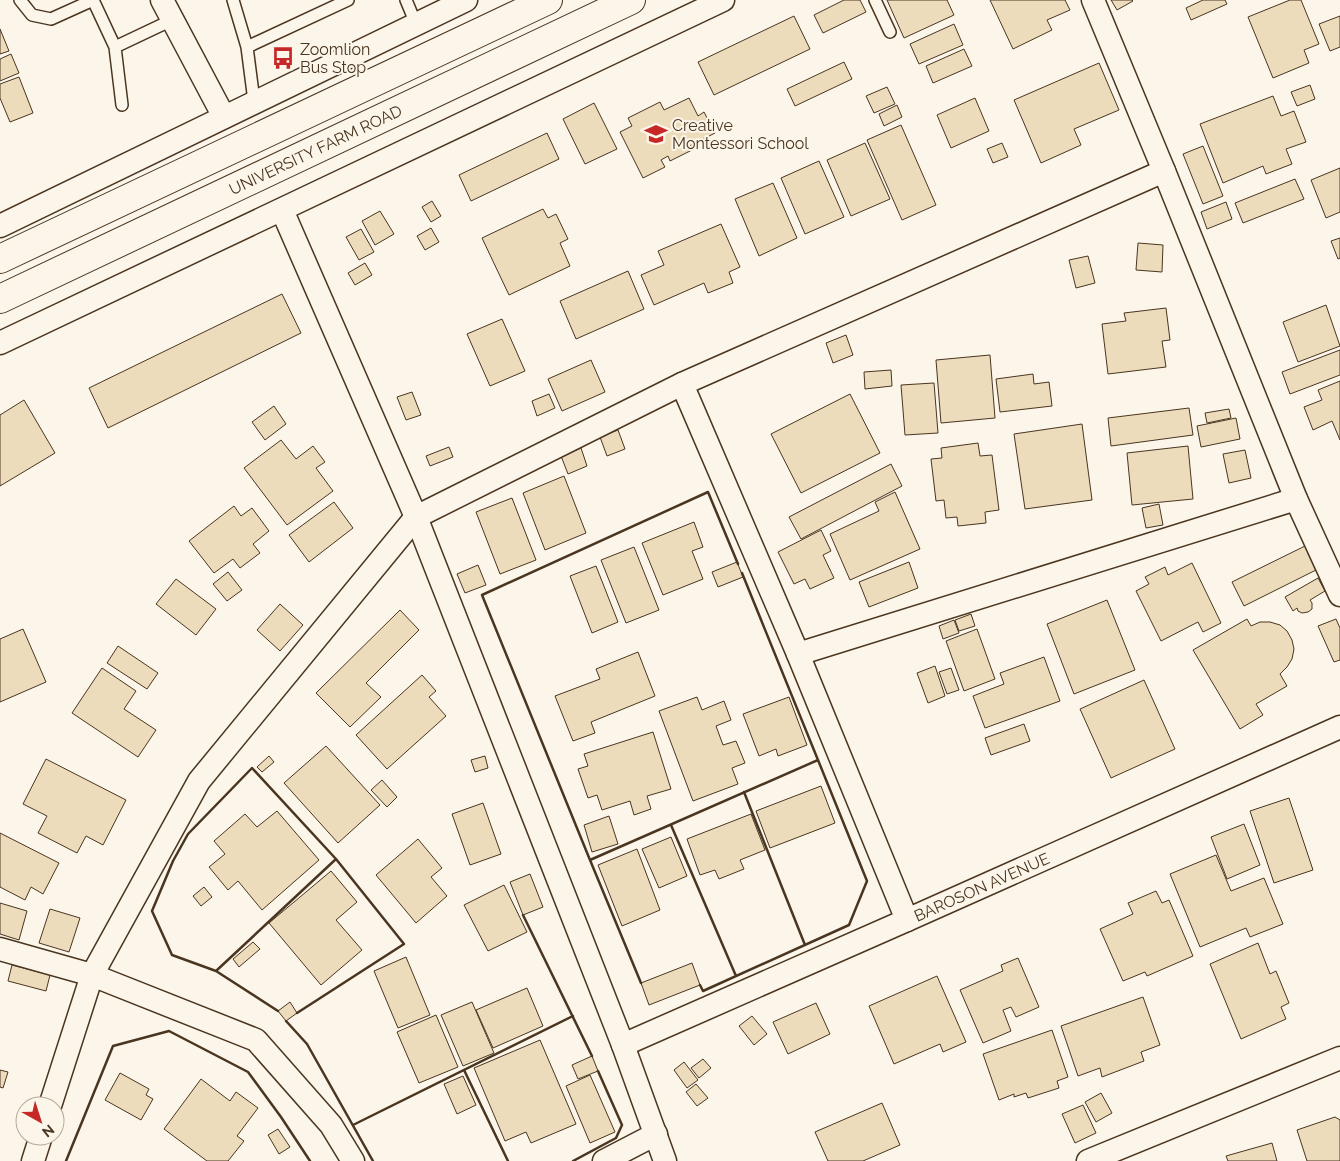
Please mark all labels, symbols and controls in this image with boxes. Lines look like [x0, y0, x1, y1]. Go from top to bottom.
place label: Zoomlion Bus Stop [300, 40, 370, 77]
bus stop icon: Zoomlion Bus Stop [270, 45, 296, 71]
street label: UNIVERSITY FARM ROAD [226, 101, 405, 199]
place label: Creative Montessori School [672, 116, 809, 153]
school or university icon: Creative Montessori School [643, 121, 669, 147]
street label: BAROSON AVENUE [911, 849, 1053, 926]
north arrow [15, 1096, 65, 1146]
text: N [39, 1122, 57, 1141]

